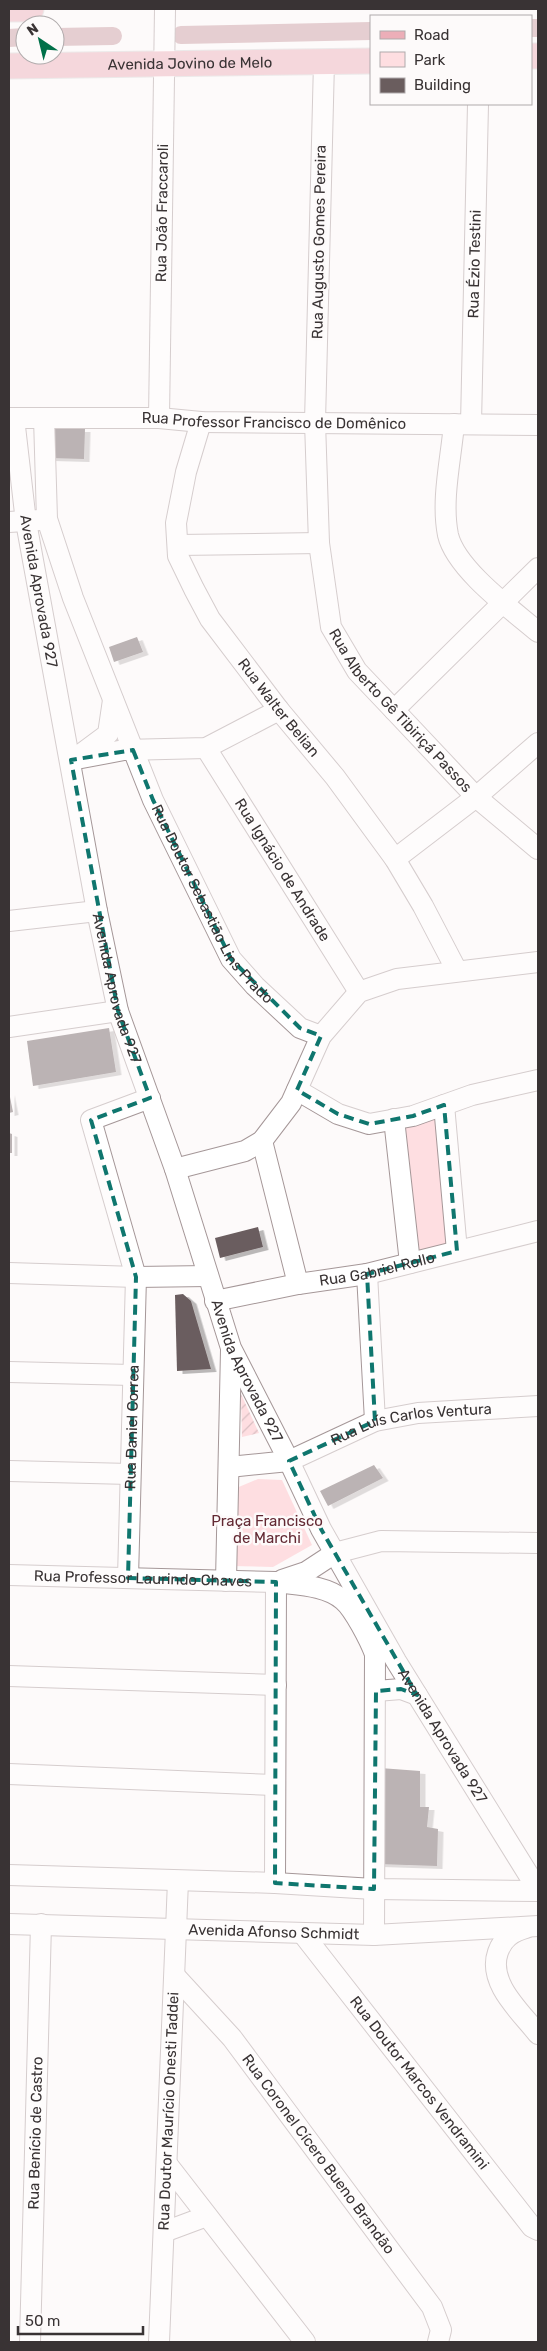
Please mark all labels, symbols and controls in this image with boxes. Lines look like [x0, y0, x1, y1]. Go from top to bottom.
north arrow [15, 15, 65, 65]
legend [370, 15, 532, 105]
text: N [24, 20, 42, 40]
text: Road [414, 26, 450, 44]
text: Park [414, 51, 445, 69]
street label: Avenida Jovino de Melo [108, 53, 272, 74]
text: Building [414, 76, 471, 94]
street label: Rua João Fraccaroli [152, 144, 172, 282]
street label: Rua Augusto Gomes Pereira [308, 145, 330, 339]
street label: Rua Ézio Testini [464, 210, 485, 319]
street label: Rua Professor Francisco de Domênico [142, 409, 406, 433]
street label: Avenida Aprovada 927 [16, 514, 61, 669]
street label: Rua Alberto Gê Tibiriçá Passos [325, 625, 476, 796]
street label: Rua Walter Belian [234, 655, 323, 760]
street label: Rua Ignácio de Andrade [231, 795, 334, 945]
street label: Rua Doutor Sebastião Lins Prado [148, 802, 277, 1007]
street label: Avenida Aprovada 927 [89, 912, 145, 1066]
street label: Rua Gabriel Rollo [318, 1248, 436, 1290]
street label: Avenida Aprovada 927 [207, 1297, 287, 1445]
street label: Rua Daniel Correa [121, 1365, 143, 1490]
street label: Rua Luís Carlos Ventura [328, 1400, 492, 1449]
park label: Praça Francisco de Marchi [211, 1512, 323, 1547]
street label: Rua Professor Laurindo Chaves [34, 1567, 253, 1590]
street label: Avenida Aprovada 927 [394, 1665, 491, 1807]
street label: Avenida Afonso Schmidt [188, 1920, 360, 1944]
street label: Rua Doutor Maurício Onesti Taddei [155, 1992, 182, 2231]
street label: Rua Doutor Marcos Vendramini [346, 1993, 493, 2173]
street label: Rua Coronel Cícero Bueno Brandão [238, 2051, 399, 2258]
street label: Rua Benício de Castro [24, 2056, 47, 2210]
scale bar [18, 2304, 142, 2336]
text: 50 m [25, 2312, 60, 2330]

